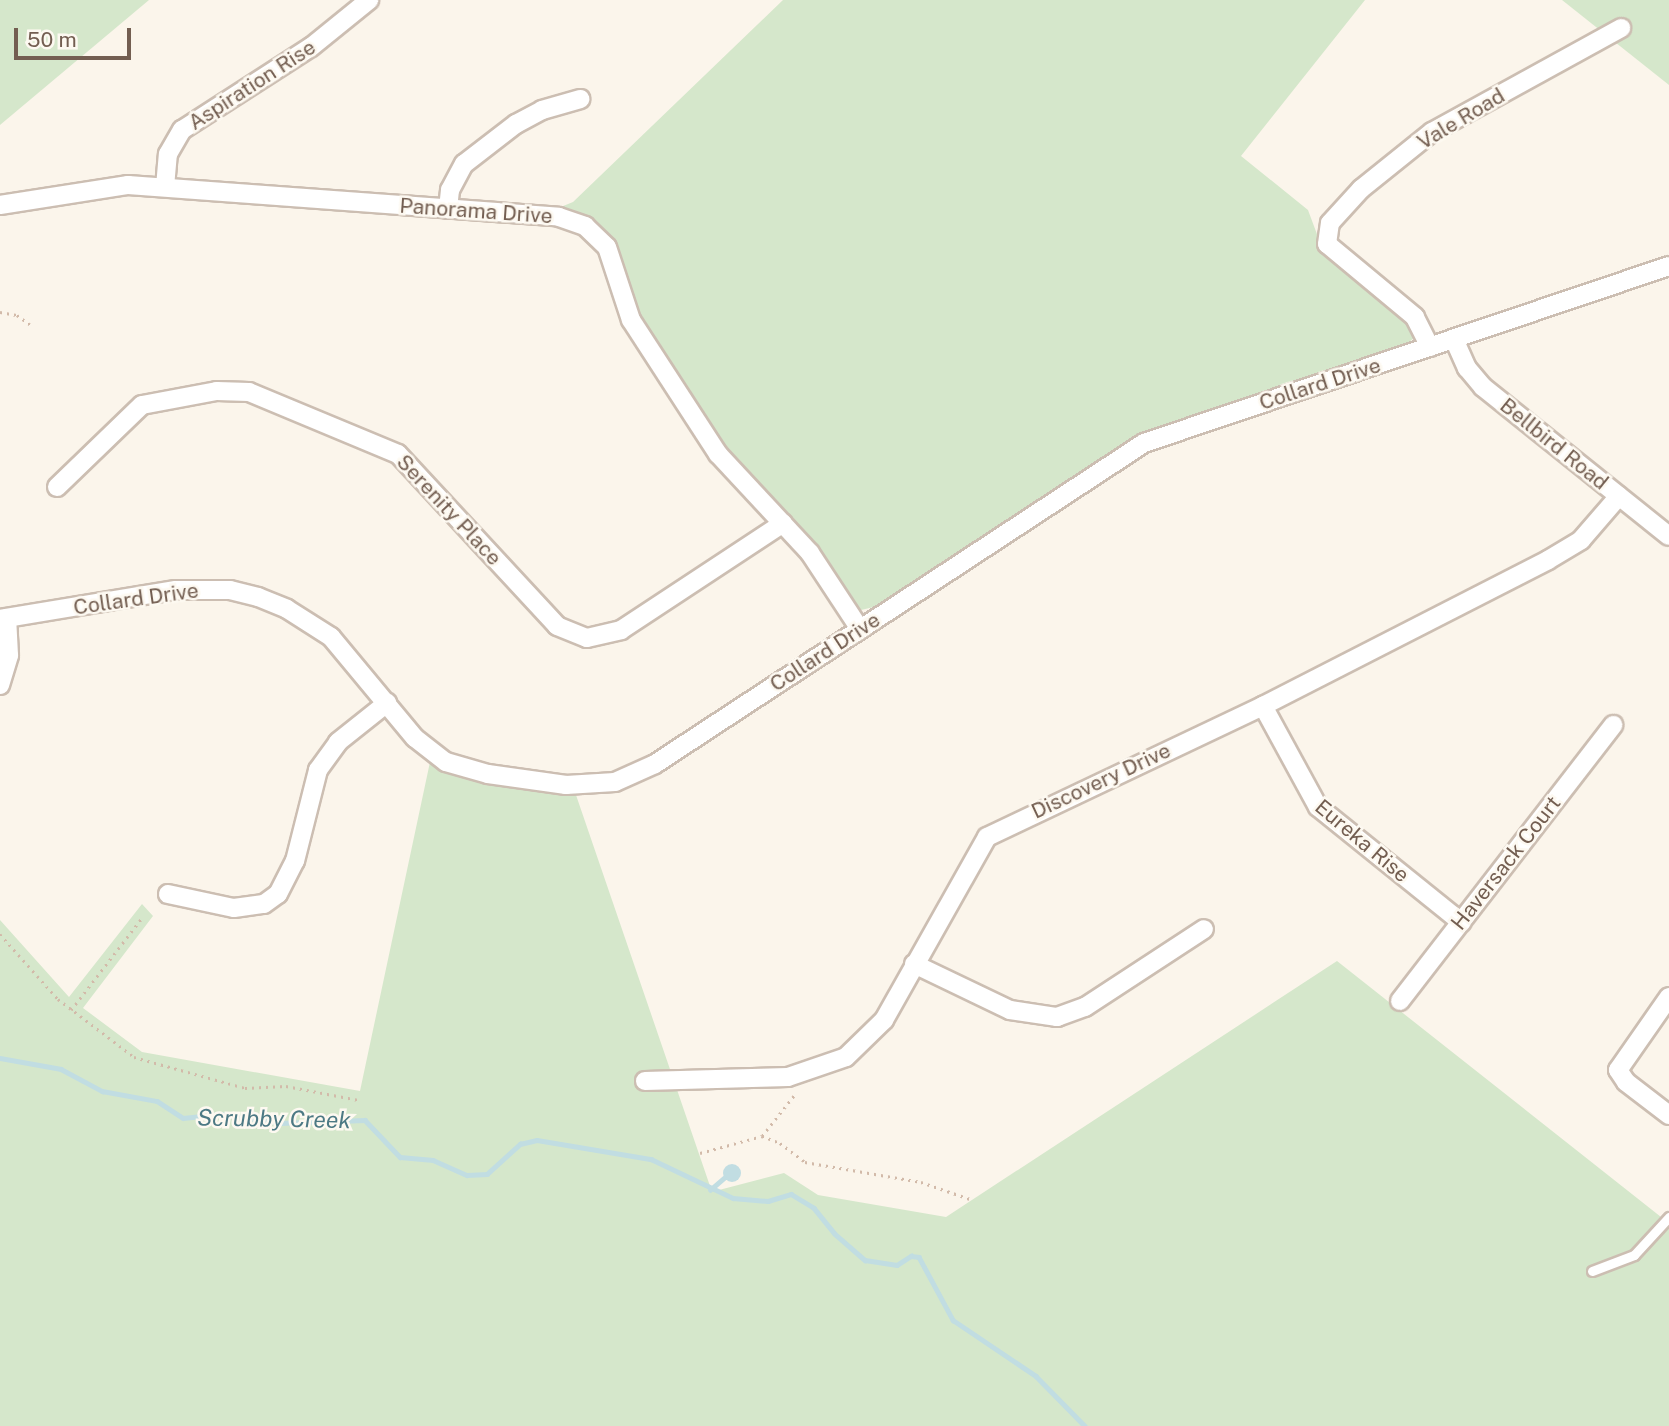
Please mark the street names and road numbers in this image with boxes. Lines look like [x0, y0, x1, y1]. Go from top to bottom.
street label: Aspiration Rise [184, 35, 320, 135]
street label: Vale Road [1413, 83, 1509, 155]
street label: Panorama Drive [399, 193, 553, 229]
street label: Collard Drive [1256, 353, 1384, 415]
street label: Bellbird Road [1495, 393, 1613, 495]
street label: Serenity Place [391, 449, 507, 571]
street label: Collard Drive [72, 578, 200, 620]
street label: Collard Drive [765, 607, 885, 697]
street label: Discovery Drive [1027, 738, 1175, 824]
street label: Haversack Court [1446, 791, 1566, 935]
street label: Eureka Rise [1310, 794, 1414, 888]

